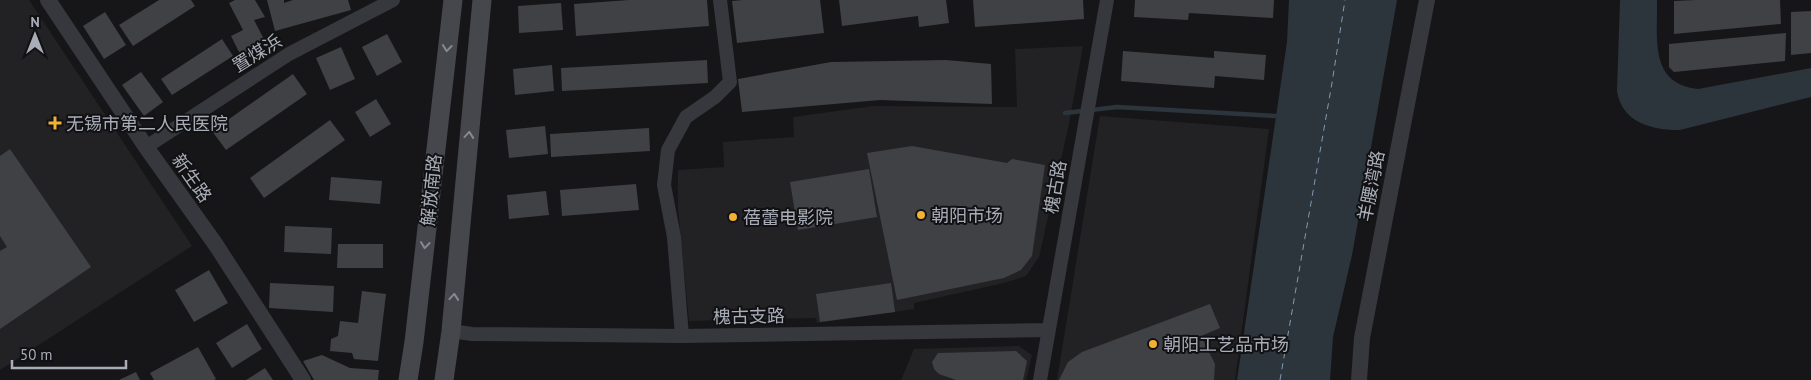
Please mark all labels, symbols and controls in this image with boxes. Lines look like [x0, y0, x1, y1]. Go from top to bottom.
north arrow [10, 10, 60, 60]
text: N [30, 13, 40, 31]
street label: 置煤浜 [228, 29, 286, 77]
one-way arrow [442, 45, 453, 53]
place label: 无锡市第二人民医院 [66, 112, 228, 135]
marker: 无锡市第二人民医院 [48, 116, 62, 130]
one-way arrow [464, 131, 475, 139]
street label: 羊腰湾路 [1353, 148, 1389, 224]
street label: 新生路 [167, 149, 217, 207]
street label: 解放南路 [416, 153, 446, 227]
street label: 槐古路 [1039, 158, 1071, 216]
place label: 朝阳市场 [931, 204, 1003, 227]
place label: 蓓蕾电影院 [743, 206, 833, 229]
marker: 朝阳市场 [915, 209, 927, 221]
marker: 蓓蕾电影院 [727, 211, 739, 223]
one-way arrow [420, 241, 431, 249]
one-way arrow [448, 293, 459, 301]
street label: 槐古支路 [713, 304, 785, 328]
place label: 朝阳工艺品市场 [1163, 333, 1289, 356]
scale bar [12, 338, 126, 370]
marker: 朝阳工艺品市场 [1147, 338, 1159, 350]
text: 50 m [20, 345, 53, 364]

